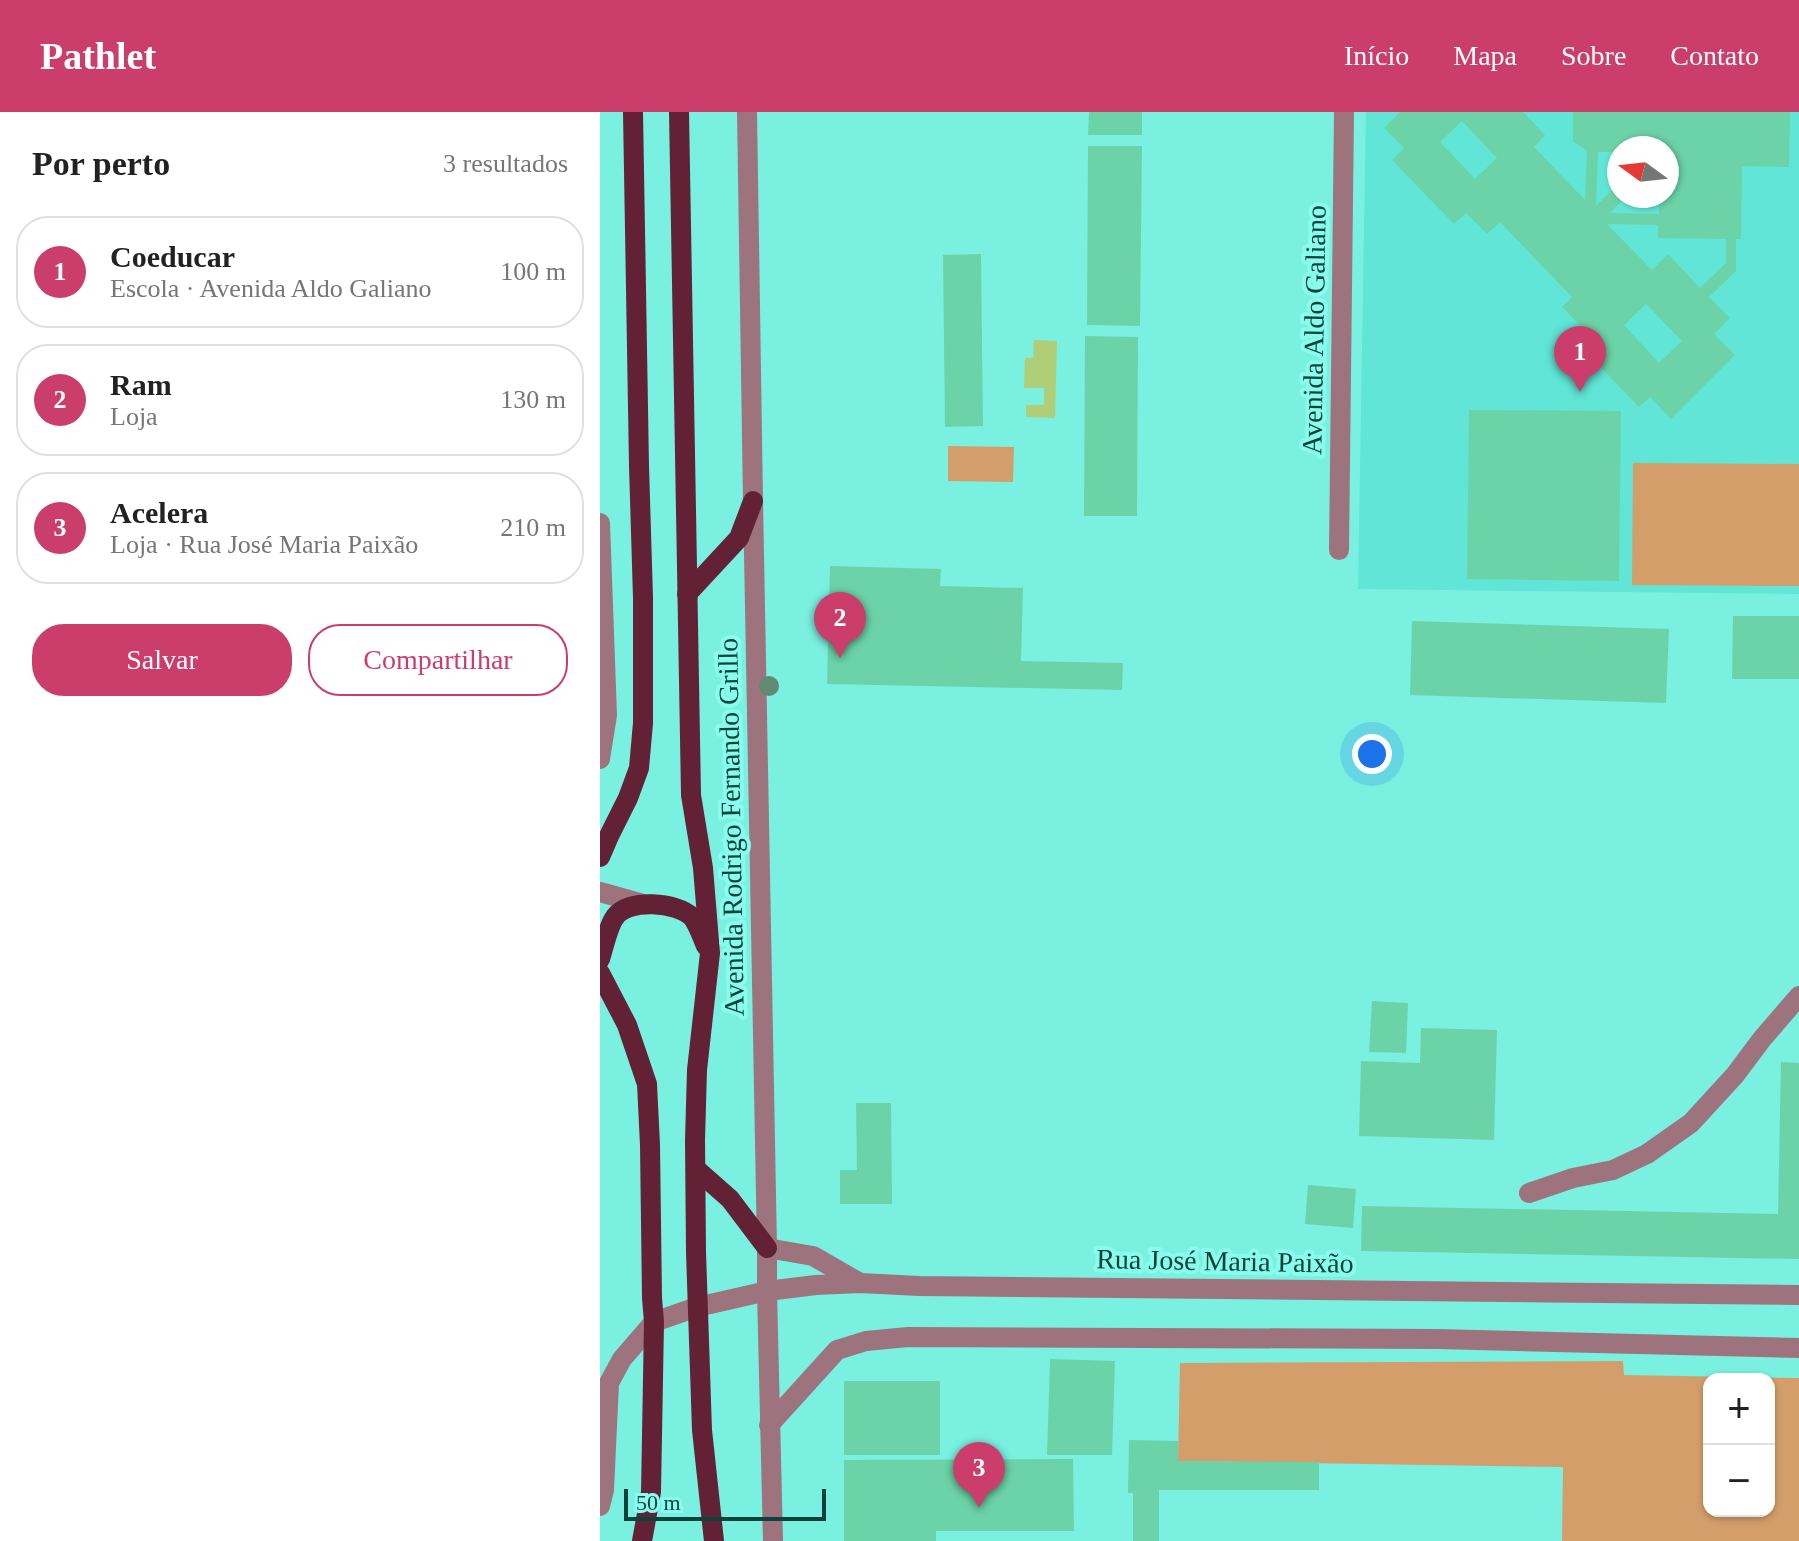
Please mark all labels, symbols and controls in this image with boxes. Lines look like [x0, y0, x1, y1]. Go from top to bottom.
text: Pathlet [40, 35, 156, 77]
text: Início [1344, 40, 1409, 71]
text: Mapa [1453, 40, 1517, 71]
text: Sobre [1561, 40, 1626, 71]
text: Contato [1670, 40, 1759, 71]
north arrow [1607, 136, 1679, 208]
text: Por perto [32, 145, 170, 182]
text: 3 resultados [443, 149, 568, 178]
street label: Avenida Aldo Galiano [1296, 205, 1332, 455]
text: Coeducar [110, 240, 235, 273]
text: 1 [54, 257, 67, 286]
text: 100 m [500, 257, 566, 286]
text: Escola · Avenida Aldo Galiano [110, 274, 432, 303]
pin: 1 [1554, 326, 1606, 392]
text: Ram [110, 368, 172, 401]
text: 2 [54, 385, 67, 414]
text: 130 m [500, 385, 566, 414]
text: Loja [110, 402, 158, 431]
text: Acelera [110, 496, 208, 529]
text: 3 [54, 513, 67, 542]
text: 210 m [500, 513, 566, 542]
text: Loja · Rua José Maria Paixão [110, 530, 418, 559]
pin: 2 [814, 592, 866, 658]
button: Salvar [32, 624, 292, 696]
button: Compartilhar [308, 624, 568, 696]
street label: Avenida Rodrigo Fernando Grillo [712, 638, 750, 1016]
your location [1352, 734, 1392, 774]
street label: Rua José Maria Paixão [1096, 1243, 1354, 1279]
map controls [1703, 1373, 1775, 1517]
button: + [1703, 1373, 1775, 1445]
pin: 3 [953, 1442, 1005, 1508]
button: − [1703, 1445, 1775, 1517]
scale bar [624, 1485, 826, 1521]
text: 50 m [636, 1490, 681, 1515]

